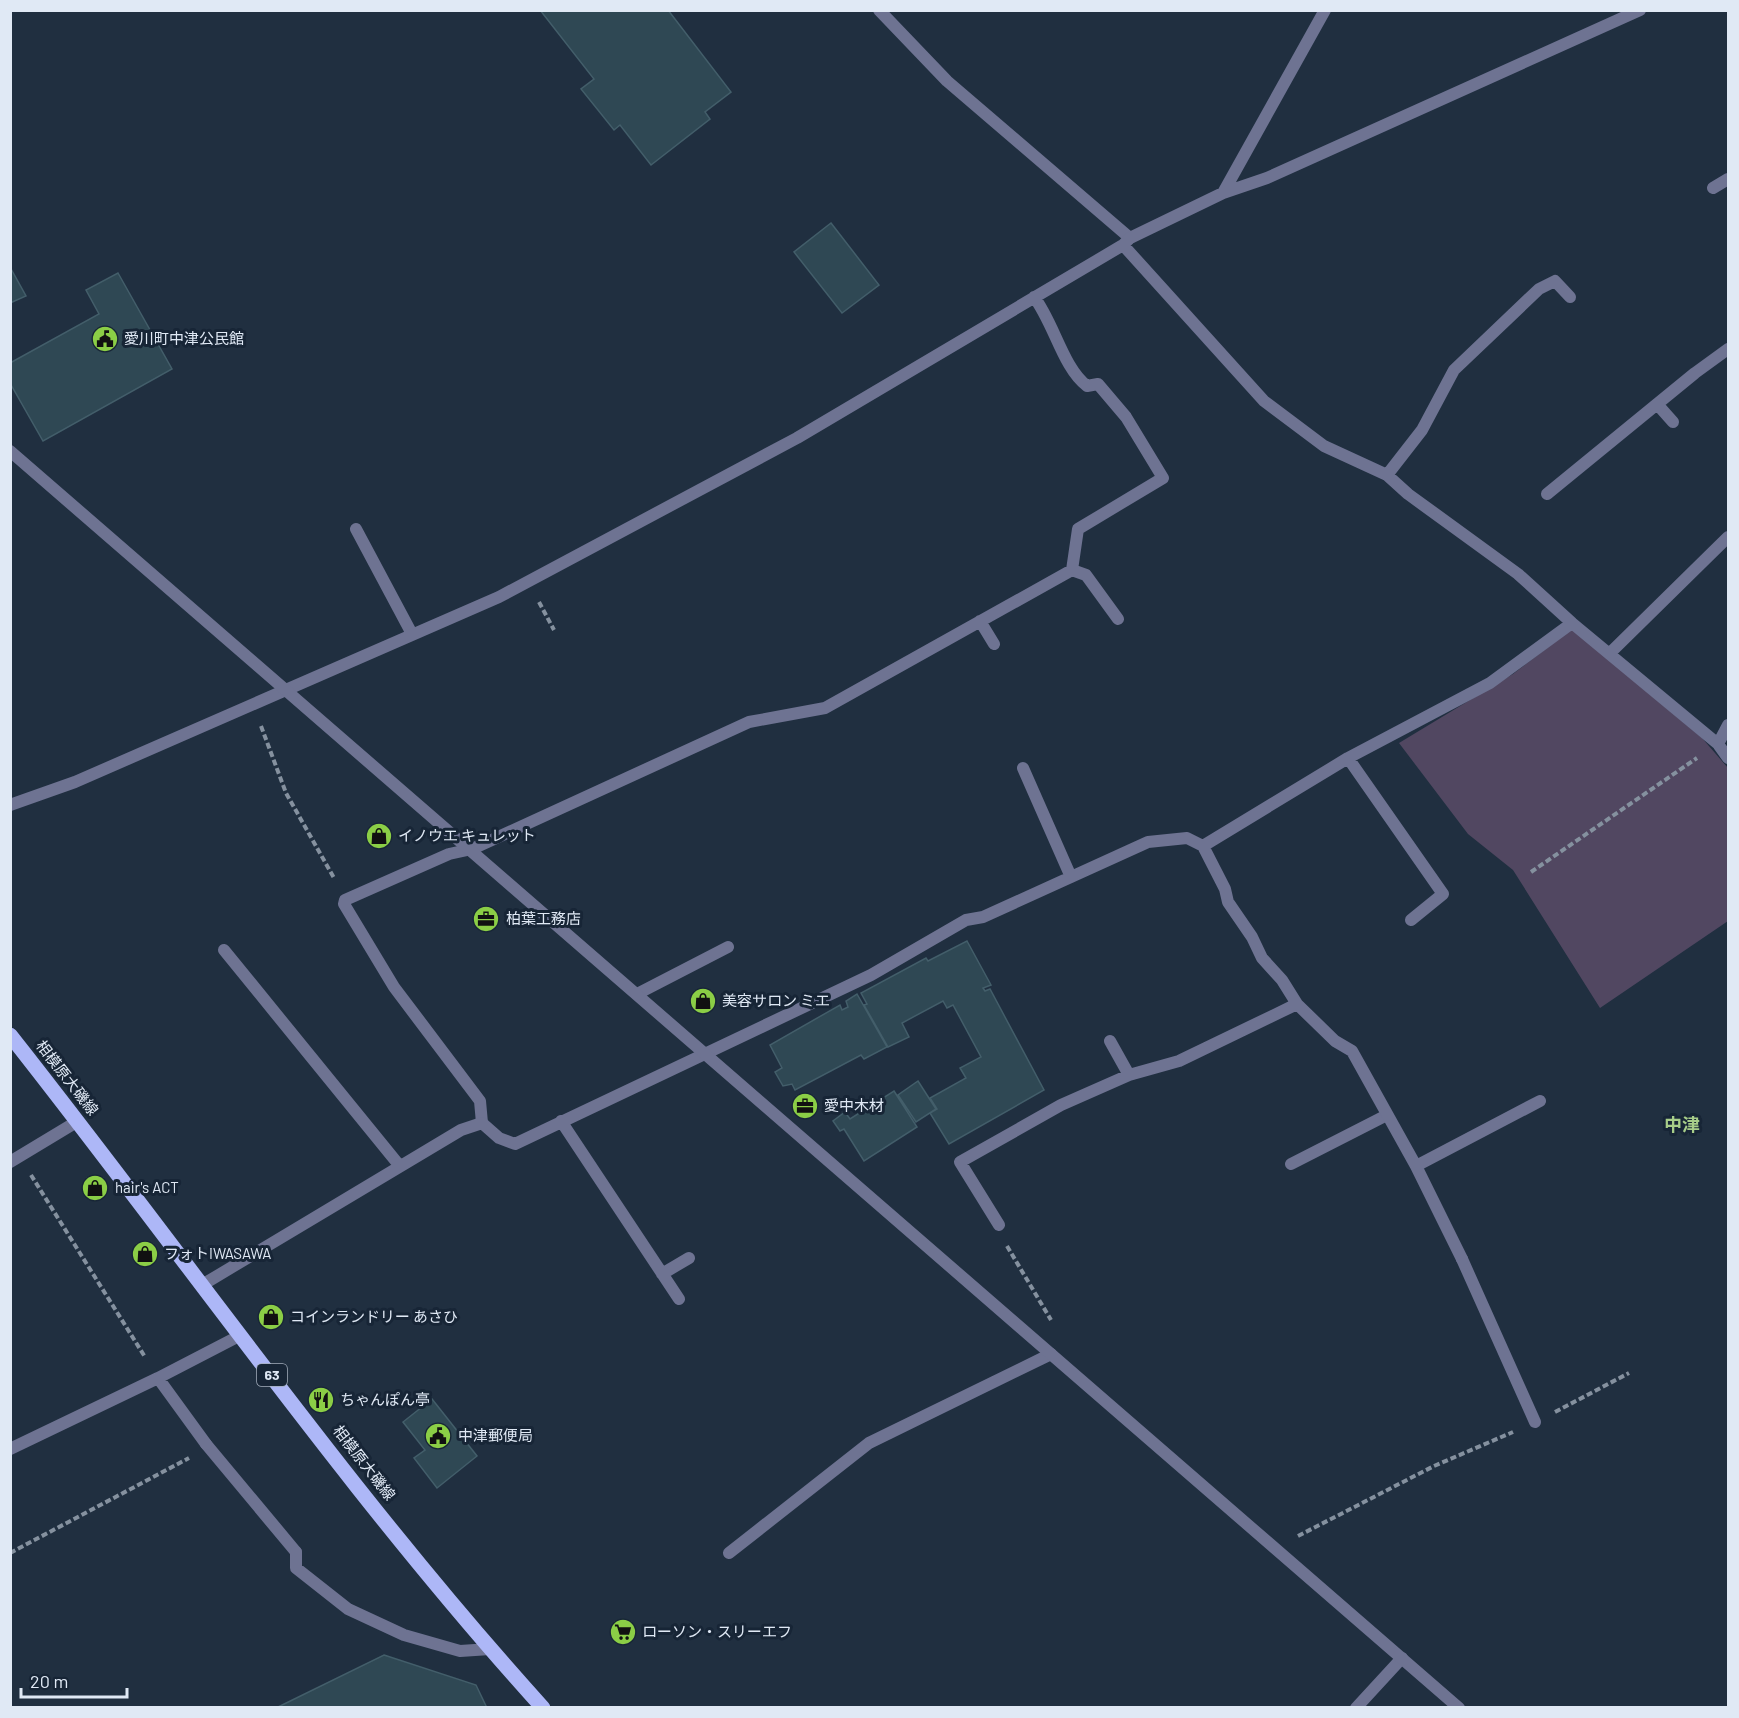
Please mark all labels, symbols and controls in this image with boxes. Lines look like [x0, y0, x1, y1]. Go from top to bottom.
public building icon: 愛川町中津公民館 [90, 324, 120, 354]
place label: 愛川町中津公民館 [124, 329, 244, 347]
shop icon: イノウエ キュレット [364, 821, 394, 851]
place label: イノウエ キュレット [398, 826, 536, 844]
office icon: 柏葉工務店 [471, 904, 501, 934]
place label: 柏葉工務店 [506, 909, 581, 927]
shop icon: 美容サロン ミエ [688, 986, 718, 1016]
place label: 美容サロン ミエ [722, 991, 830, 1009]
street label: 相模原大磯線 [33, 1036, 103, 1118]
office icon: 愛中木材 [790, 1091, 820, 1121]
place label: 愛中木材 [824, 1096, 884, 1114]
district label: 中津 [1664, 1113, 1700, 1135]
shop icon: hair's ACT [80, 1173, 110, 1203]
place label: hair's ACT [115, 1178, 179, 1196]
shop icon: フォトIWASAWA [130, 1239, 160, 1269]
place label: フォトIWASAWA [164, 1244, 271, 1262]
shop icon: コインランドリー あさひ [256, 1302, 286, 1332]
place label: コインランドリー あさひ [290, 1307, 458, 1325]
road number: 63 [257, 1364, 287, 1386]
restaurant icon: ちゃんぽん亭 [306, 1385, 336, 1415]
place label: ちゃんぽん亭 [340, 1390, 430, 1408]
street label: 相模原大磯線 [330, 1421, 400, 1503]
public building icon: 中津郵便局 [423, 1421, 453, 1451]
place label: 中津郵便局 [458, 1426, 533, 1444]
supermarket icon: ローソン・スリーエフ [608, 1617, 638, 1647]
place label: ローソン・スリーエフ [642, 1622, 792, 1640]
scale bar [21, 1661, 128, 1699]
text: 20 m [30, 1670, 68, 1692]

